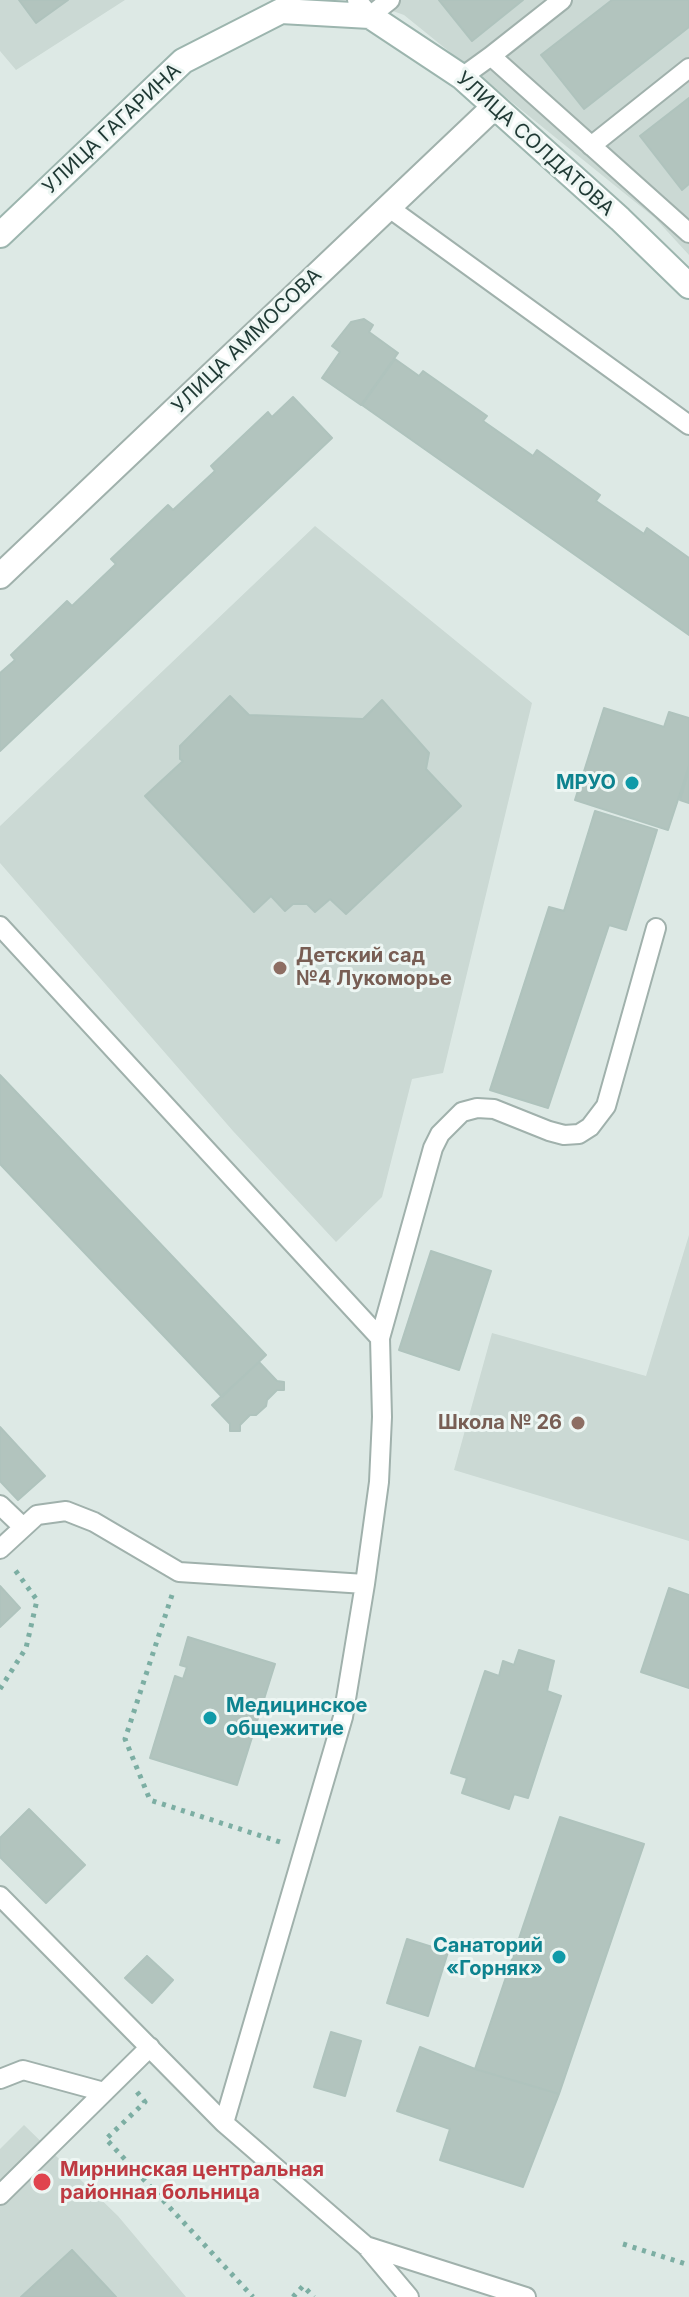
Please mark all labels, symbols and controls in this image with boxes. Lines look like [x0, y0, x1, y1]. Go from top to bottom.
street label: УЛИЦА ГАГАРИНА [38, 59, 186, 199]
street label: УЛИЦА СОЛДАТОВА [451, 67, 619, 221]
street label: УЛИЦА АММОСОВА [167, 263, 327, 419]
place label: МРУО [556, 771, 616, 795]
marker: МРУО [623, 774, 641, 792]
place label: Детский сад №4 Лукоморье [296, 944, 452, 991]
marker: Детский сад №4 Лукоморье [271, 959, 289, 977]
place label: Школа № 26 [438, 1411, 562, 1435]
marker: Школа № 26 [569, 1414, 587, 1432]
place label: Медицинское общежитие [226, 1694, 368, 1741]
marker: Медицинское общежитие [201, 1709, 219, 1727]
place label: Санаторий «Горняк» [433, 1934, 543, 1981]
marker: Санаторий «Горняк» [550, 1948, 568, 1966]
place label: Мирнинская центральная районная больница [60, 2158, 324, 2205]
marker: Мирнинская центральная районная больница [31, 2171, 53, 2193]

